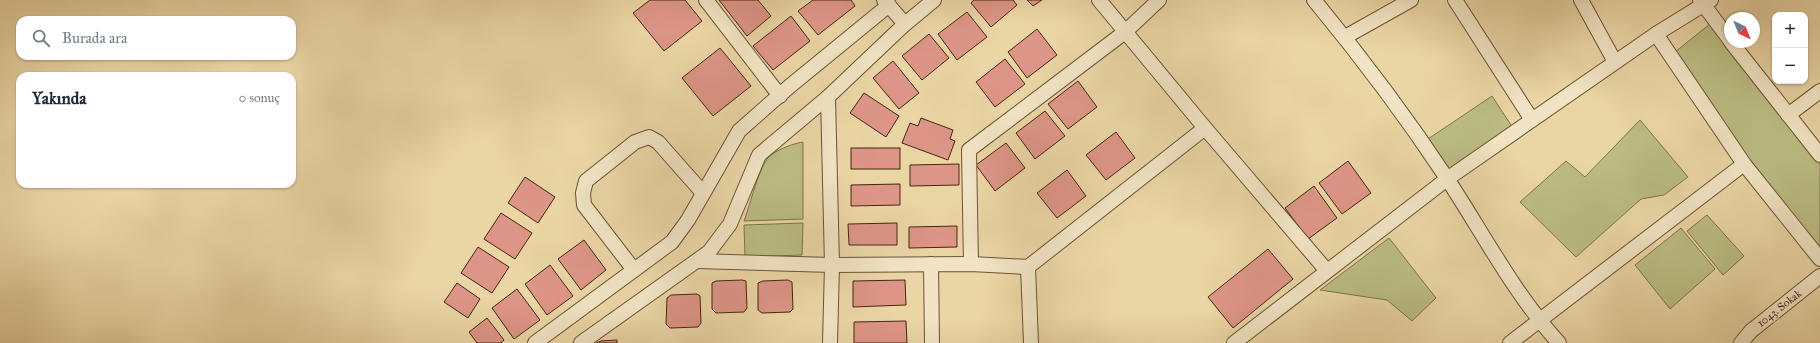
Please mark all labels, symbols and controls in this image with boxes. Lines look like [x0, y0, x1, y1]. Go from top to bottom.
north arrow [1724, 12, 1760, 48]
map controls [1772, 12, 1808, 84]
button: + [1772, 12, 1808, 48]
search box [16, 16, 296, 60]
icon: search [30, 27, 52, 49]
text: Burada ara [62, 29, 127, 47]
button: − [1772, 48, 1808, 84]
text: Yakında [32, 88, 86, 109]
text: 0 sonuç [239, 90, 280, 106]
street label: 1043. Sokak [1755, 287, 1805, 330]

